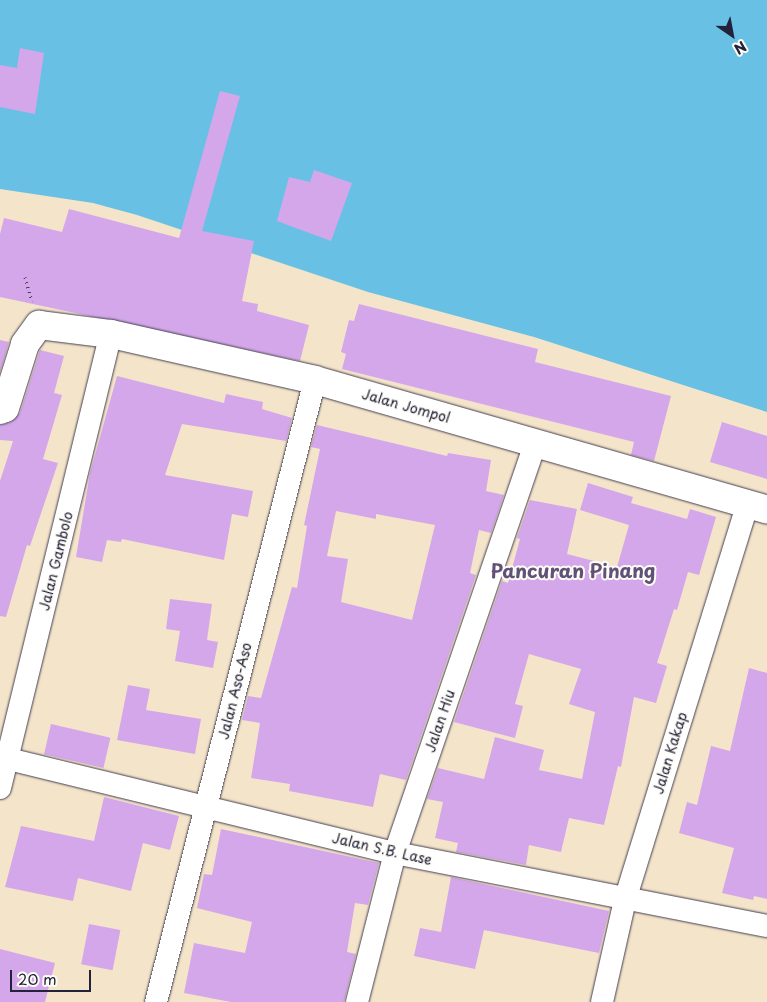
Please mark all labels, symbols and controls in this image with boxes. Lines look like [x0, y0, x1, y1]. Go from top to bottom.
north arrow [707, 10, 757, 60]
text: N [730, 36, 751, 60]
street label: Jalan Jompol [360, 385, 452, 427]
street label: Jalan Gambolo [35, 509, 77, 613]
district label: Pancuran Pinang [491, 560, 655, 582]
street label: Jalan Aso-Aso [215, 641, 255, 741]
street label: Jalan Hiu [421, 687, 459, 755]
street label: Jalan Kakap [650, 710, 690, 796]
street label: Jalan S.B. Lase [330, 829, 434, 869]
scale bar [12, 960, 94, 992]
text: 20 m [18, 967, 57, 990]

